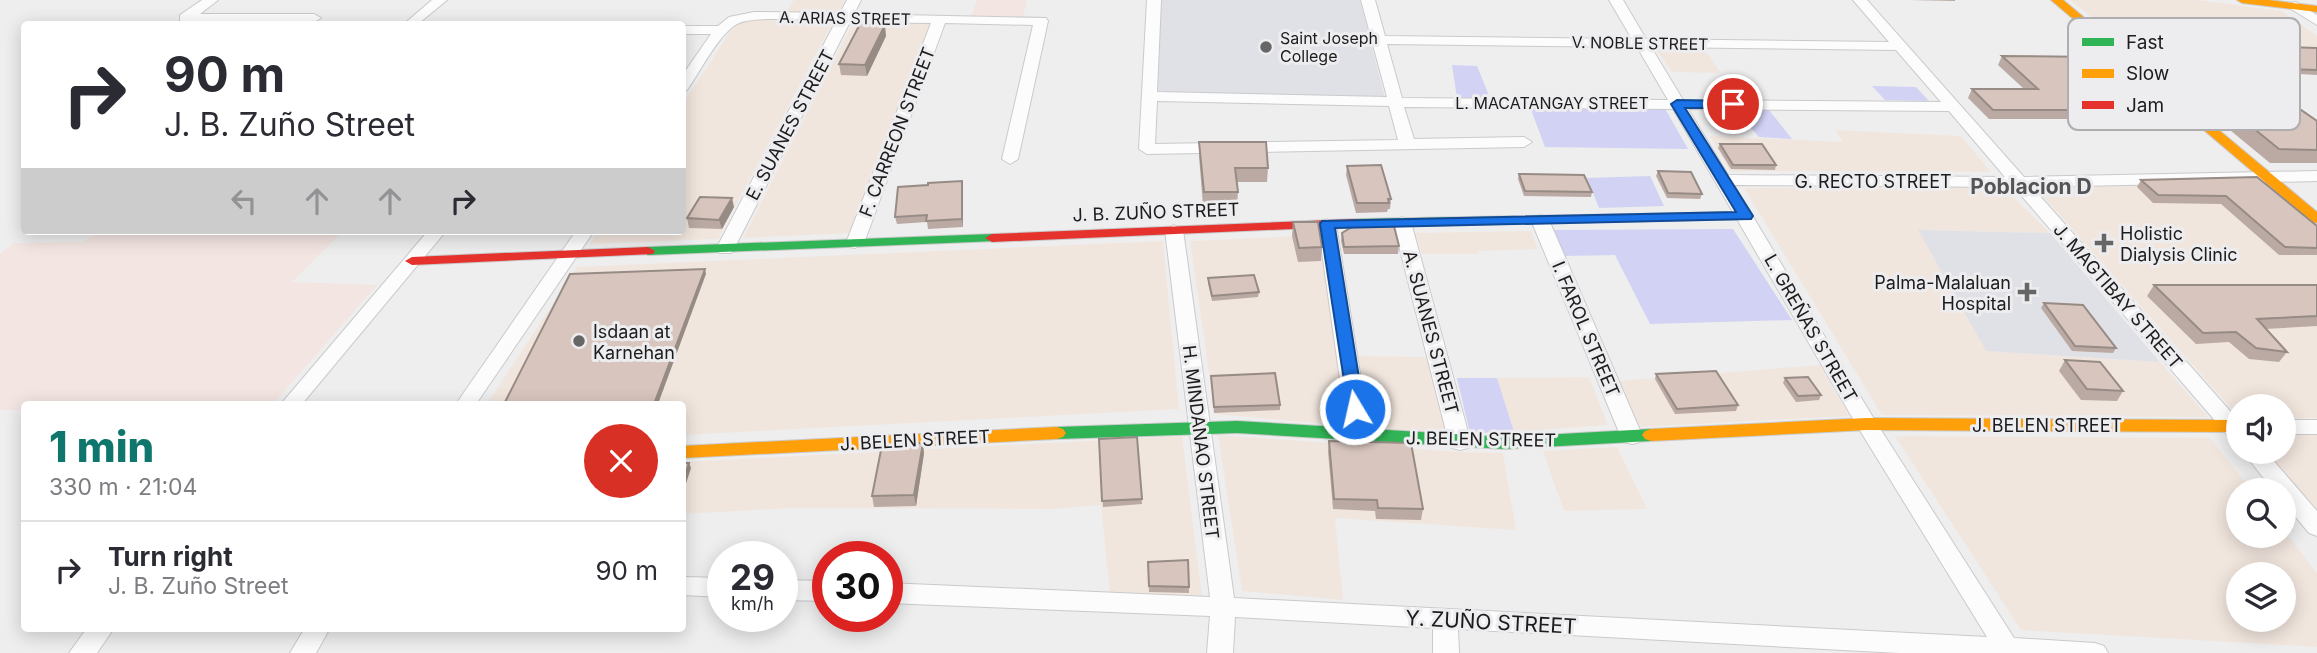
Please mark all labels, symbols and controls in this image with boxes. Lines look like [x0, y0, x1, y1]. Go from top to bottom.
street label: A. ARIAS STREET [779, 7, 911, 29]
legend [2068, 18, 2300, 130]
place label: Saint Joseph College [1280, 28, 1378, 66]
text: Fast [2126, 31, 2164, 54]
street label: V. NOBLE STREET [1571, 32, 1709, 54]
marker: Saint Joseph College [1258, 39, 1274, 55]
street label: F. CARREON STREET [855, 44, 939, 220]
text: 90 m [164, 45, 285, 104]
street label: E. SUANES STREET [742, 46, 838, 204]
icon: right [49, 49, 140, 140]
text: Slow [2126, 62, 2169, 85]
pin [1703, 74, 1763, 134]
icon: arrive [1714, 85, 1752, 123]
street label: L. MACATANGAY STREET [1455, 93, 1649, 113]
text: Jam [2126, 94, 2164, 117]
text: J. B. Zuño Street [164, 105, 415, 144]
street label: G. RECTO STREET [1794, 171, 1952, 192]
district label: Poblacion D [1970, 174, 2092, 199]
icon: left [225, 182, 263, 220]
icon: ahead [298, 182, 336, 220]
icon: ahead [371, 182, 409, 220]
icon: right [444, 182, 482, 220]
street label: J. B. ZUÑO STREET [1072, 198, 1240, 225]
street label: J. MAGTIBAY STREET [2049, 219, 2187, 373]
place label: Holistic Dialysis Clinic [2120, 223, 2238, 265]
marker: Holistic Dialysis Clinic [2094, 233, 2114, 253]
street label: A. SUANES STREET [1399, 248, 1463, 416]
street label: L. GREÑAS STREET [1760, 250, 1863, 406]
street label: I. FAROL STREET [1548, 258, 1624, 400]
place label: Palma-Malaluan Hospital [1874, 272, 2011, 314]
marker: Palma-Malaluan Hospital [2017, 282, 2037, 302]
place label: Isdaan at Karnehan [593, 321, 675, 363]
marker: Isdaan at Karnehan [571, 333, 587, 349]
street label: H. MINDANAO STREET [1179, 344, 1223, 540]
position arrow [1318, 372, 1392, 446]
map controls [2226, 394, 2296, 632]
button: sound [2226, 394, 2296, 464]
street label: J. BELEN STREET [1972, 415, 2122, 436]
text: 1 min [49, 421, 154, 472]
button: close [584, 424, 658, 498]
street label: J. BELEN STREET [839, 426, 991, 454]
street label: J. BELEN STREET [1406, 427, 1556, 451]
text: 330 m · 21:04 [49, 473, 197, 501]
button: search [2226, 478, 2296, 548]
text: Turn right [108, 541, 233, 572]
speed limit sign: 30 [812, 541, 903, 632]
icon: right [49, 551, 87, 589]
text: 90 m [595, 555, 658, 586]
text: 29 [730, 556, 775, 598]
button: layers [2226, 562, 2296, 632]
text: J. B. Zuño Street [108, 572, 288, 600]
text: km/h [731, 593, 774, 614]
street label: Y. ZUÑO STREET [1405, 604, 1577, 639]

